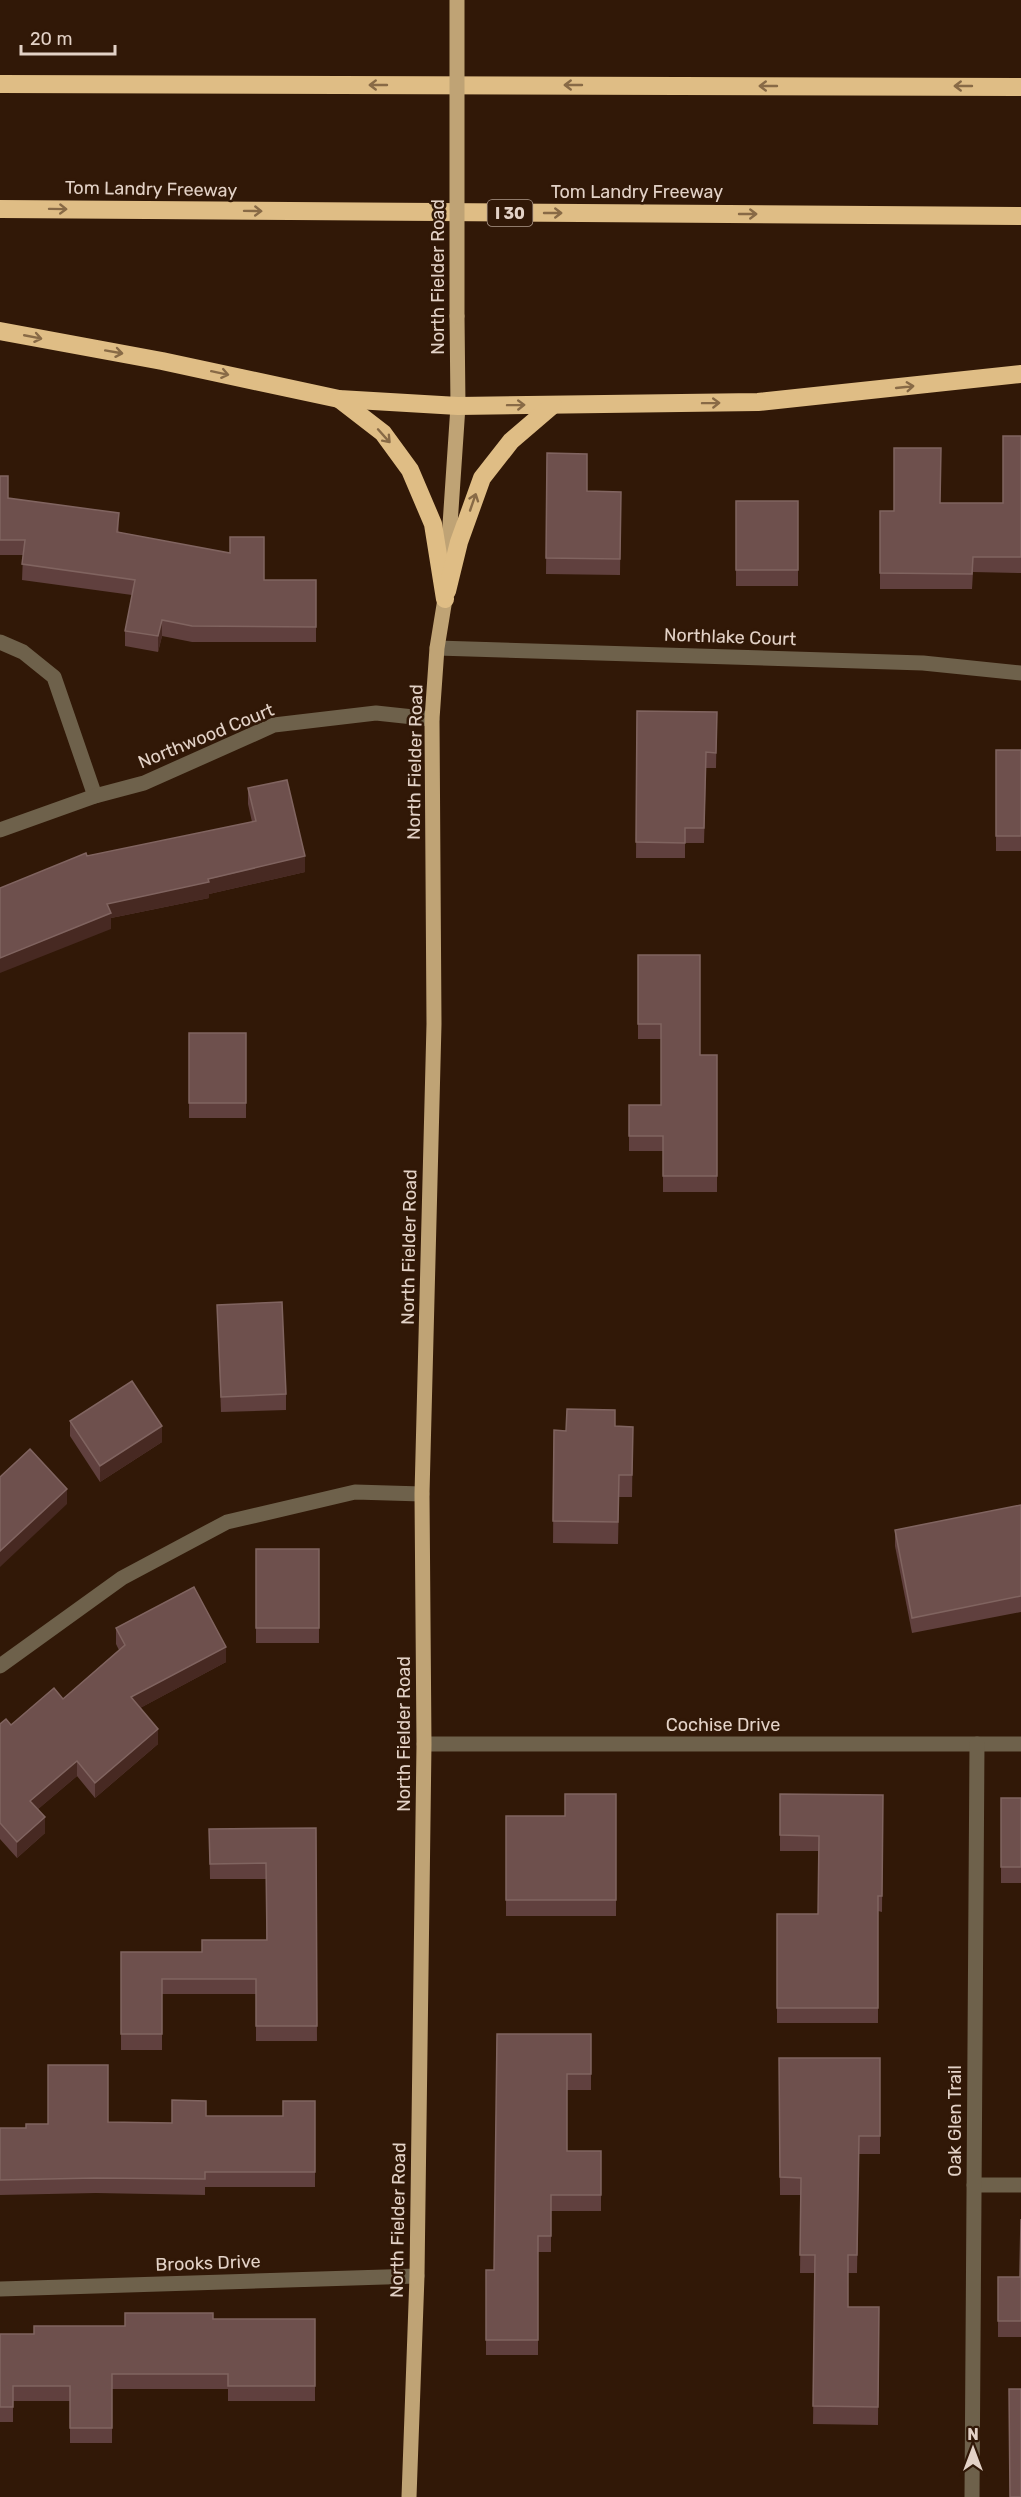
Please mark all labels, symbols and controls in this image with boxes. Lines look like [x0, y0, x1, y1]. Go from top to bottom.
scale bar [21, 18, 116, 56]
text: 20 m [30, 28, 72, 50]
one-way arrow [368, 79, 388, 91]
one-way arrow [563, 79, 583, 91]
one-way arrow [758, 80, 778, 92]
one-way arrow [953, 80, 973, 92]
street label: Tom Landry Freeway [65, 176, 237, 202]
street label: Tom Landry Freeway [551, 181, 723, 203]
street label: North Fielder Road [427, 199, 449, 355]
road number: I 30 [488, 200, 532, 226]
one-way arrow [48, 204, 68, 215]
one-way arrow [243, 206, 263, 217]
one-way arrow [543, 207, 563, 219]
one-way arrow [738, 208, 758, 220]
one-way arrow [22, 332, 42, 343]
one-way arrow [104, 347, 123, 358]
one-way arrow [209, 368, 229, 379]
one-way arrow [895, 381, 915, 392]
one-way arrow [701, 397, 721, 409]
one-way arrow [506, 399, 526, 411]
one-way arrow [377, 428, 391, 443]
one-way arrow [469, 493, 480, 512]
street label: Northlake Court [663, 624, 797, 650]
street label: North Fielder Road [403, 684, 427, 840]
street label: Northwood Court [135, 699, 277, 773]
street label: North Fielder Road [397, 1169, 421, 1325]
street label: North Fielder Road [393, 1656, 415, 1812]
street label: Cochise Drive [666, 1714, 780, 1736]
street label: Oak Glen Trail [944, 2065, 966, 2177]
street label: North Fielder Road [386, 2142, 410, 2298]
street label: Brooks Drive [155, 2250, 261, 2276]
north arrow [943, 2419, 1003, 2479]
text: N [967, 2425, 979, 2444]

